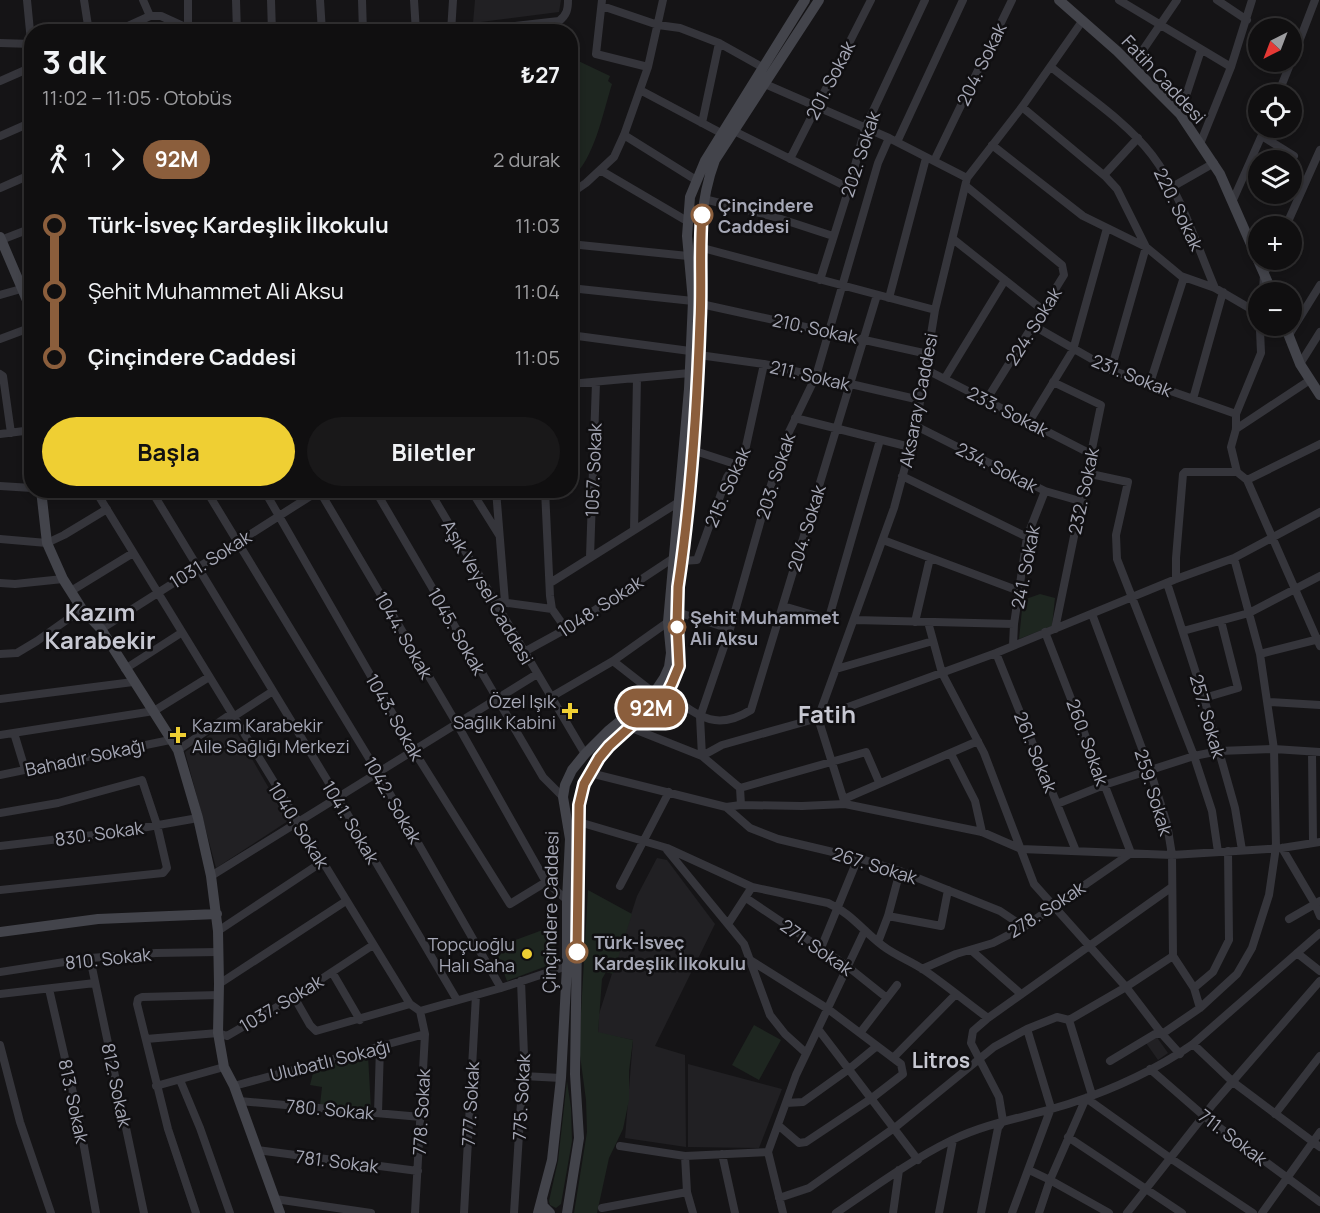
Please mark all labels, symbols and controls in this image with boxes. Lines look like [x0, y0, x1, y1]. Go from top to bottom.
street label: 204. Sokak [951, 18, 1012, 109]
north arrow [1248, 18, 1302, 72]
map controls [1248, 18, 1302, 336]
street label: Fatih Caddesi [1117, 30, 1211, 128]
street label: 201. Sokak [800, 36, 861, 123]
text: 3 dk [42, 39, 106, 84]
text: ₺27 [521, 60, 560, 90]
text: 11:02 – 11:05 · Otobüs [42, 84, 232, 111]
button: locate [1248, 84, 1302, 138]
street label: 202. Sokak [835, 107, 886, 200]
icon: walk [42, 143, 75, 176]
icon: forward [101, 143, 134, 176]
text: 92M [155, 145, 198, 173]
text: 1 [84, 146, 92, 173]
text: 2 durak [493, 146, 560, 173]
button: layers [1248, 150, 1302, 204]
street label: 220. Sokak [1149, 164, 1210, 255]
place label: Çinçindere Caddesi [718, 193, 814, 238]
marker: Çinçindere Caddesi [691, 204, 713, 226]
text: Türk-İsveç Kardeşlik İlkokulu [88, 210, 389, 240]
text: 11:03 [515, 212, 560, 239]
button: + [1248, 216, 1302, 270]
text: Şehit Muhammet Ali Aksu [88, 276, 344, 306]
text: 11:04 [514, 278, 560, 305]
street label: 224. Sokak [999, 281, 1067, 370]
button: − [1248, 282, 1302, 336]
street label: 210. Sokak [770, 307, 861, 349]
street label: Aksaray Caddesi [893, 331, 943, 469]
text: Çinçindere Caddesi [88, 342, 297, 372]
text: 11:05 [515, 344, 560, 371]
street label: 231. Sokak [1088, 348, 1177, 402]
street label: 211. Sokak [768, 354, 853, 396]
street label: 233. Sokak [963, 380, 1054, 442]
button: Başla [42, 417, 295, 486]
button: Biletler [307, 417, 560, 486]
street label: 1057. Sokak [579, 422, 607, 517]
street label: 203. Sokak [750, 429, 800, 522]
street label: 234. Sokak [952, 436, 1043, 498]
street label: 215. Sokak [699, 442, 756, 531]
street label: 232. Sokak [1062, 444, 1104, 537]
street label: 204. Sokak [781, 481, 831, 574]
street label: Aşık Veysel Caddesi [437, 515, 539, 669]
street label: 241. Sokak [1005, 522, 1045, 611]
street label: 1031. Sokak [165, 524, 256, 594]
street label: 1048. Sokak [553, 569, 648, 642]
street label: 1045. Sokak [422, 583, 492, 680]
street label: 1044. Sokak [369, 587, 439, 684]
district label: Kazım Karabekir [45, 595, 155, 656]
place label: Şehit Muhammet Ali Aksu [690, 605, 840, 650]
marker: Şehit Muhammet Ali Aksu [668, 618, 686, 636]
street label: 1043. Sokak [361, 669, 430, 766]
street label: 257. Sokak [1185, 671, 1232, 762]
line badge: 92M [616, 688, 686, 728]
place label: Özel Işık Sağlık Kabini [453, 689, 557, 734]
text: 92M [629, 694, 673, 722]
street label: 260. Sokak [1061, 696, 1115, 789]
district label: Fatih [798, 697, 856, 730]
marker: Özel Işık Sağlık Kabini [561, 702, 579, 720]
street label: 261. Sokak [1009, 708, 1063, 797]
place label: Kazım Karabekir Aile Sağlığı Merkezi [192, 713, 350, 758]
marker: Kazım Karabekir Aile Sağlığı Merkezi [169, 726, 187, 744]
street label: Bahadır Sokağı [23, 733, 147, 781]
street label: 259. Sokak [1129, 746, 1179, 839]
street label: 1042. Sokak [358, 752, 428, 849]
street label: 1041. Sokak [317, 776, 386, 869]
street label: 1040. Sokak [263, 777, 336, 874]
street label: 830. Sokak [53, 815, 146, 851]
street label: Çinçindere Caddesi [537, 831, 563, 993]
street label: 267. Sokak [830, 841, 921, 890]
street label: 278. Sokak [1003, 875, 1090, 943]
street label: 271. Sokak [776, 913, 859, 981]
place label: Türk-İsveç Kardeşlik İlkokulu [594, 930, 746, 975]
place label: Topçuoğlu Halı Saha [428, 932, 515, 977]
street label: 810. Sokak [64, 941, 153, 974]
marker: Türk-İsveç Kardeşlik İlkokulu [566, 941, 588, 963]
marker: Topçuoğlu Halı Saha [520, 947, 534, 961]
street label: 1037. Sokak [235, 968, 328, 1037]
street label: Ulubatlı Sokağı [267, 1033, 393, 1087]
street label: 812. Sokak [96, 1041, 138, 1130]
district label: Litros [912, 1046, 970, 1074]
street label: 775. Sokak [507, 1052, 535, 1141]
street label: 813. Sokak [53, 1057, 95, 1146]
street label: 777. Sokak [456, 1060, 484, 1147]
street label: 778. Sokak [407, 1067, 435, 1156]
street label: 780. Sokak [285, 1093, 376, 1125]
street label: 711. Sokak [1194, 1103, 1273, 1171]
street label: 781. Sokak [294, 1144, 381, 1178]

